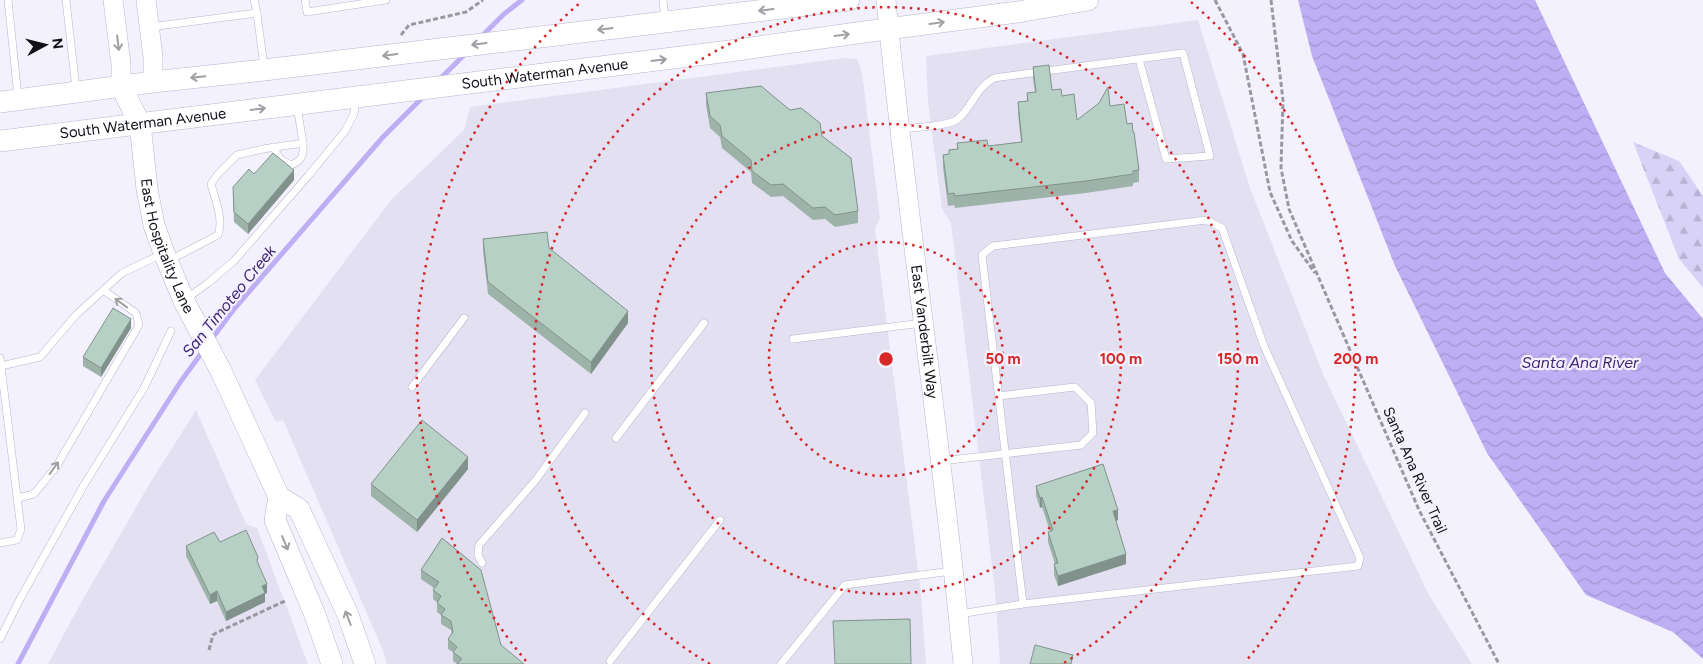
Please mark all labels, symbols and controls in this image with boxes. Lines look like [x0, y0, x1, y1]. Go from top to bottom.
one-way arrow [758, 5, 774, 15]
one-way arrow [929, 18, 945, 28]
north arrow [20, 20, 70, 70]
one-way arrow [597, 24, 613, 34]
one-way arrow [833, 30, 849, 40]
one-way arrow [114, 35, 124, 51]
text: N [48, 37, 67, 50]
one-way arrow [471, 39, 487, 49]
one-way arrow [383, 50, 399, 60]
street label: South Waterman Avenue [461, 55, 629, 93]
one-way arrow [651, 55, 667, 65]
one-way arrow [190, 72, 206, 82]
street label: South Waterman Avenue [59, 104, 227, 143]
one-way arrow [249, 104, 265, 114]
street label: East Hospitality Lane [137, 177, 198, 316]
water label: San Timoteo Creek [178, 240, 281, 361]
street label: East Vanderbilt Way [907, 264, 942, 400]
one-way arrow [115, 297, 128, 308]
centre of rings [877, 350, 895, 368]
text: 50 m [985, 350, 1021, 368]
text: 100 m [1100, 350, 1142, 368]
text: 150 m [1217, 350, 1259, 368]
text: 200 m [1334, 350, 1378, 368]
water label: Santa Ana River [1522, 353, 1639, 372]
street label: Santa Ana River Trail [1379, 404, 1451, 536]
one-way arrow [49, 462, 59, 476]
one-way arrow [280, 535, 290, 550]
one-way arrow [343, 611, 353, 626]

